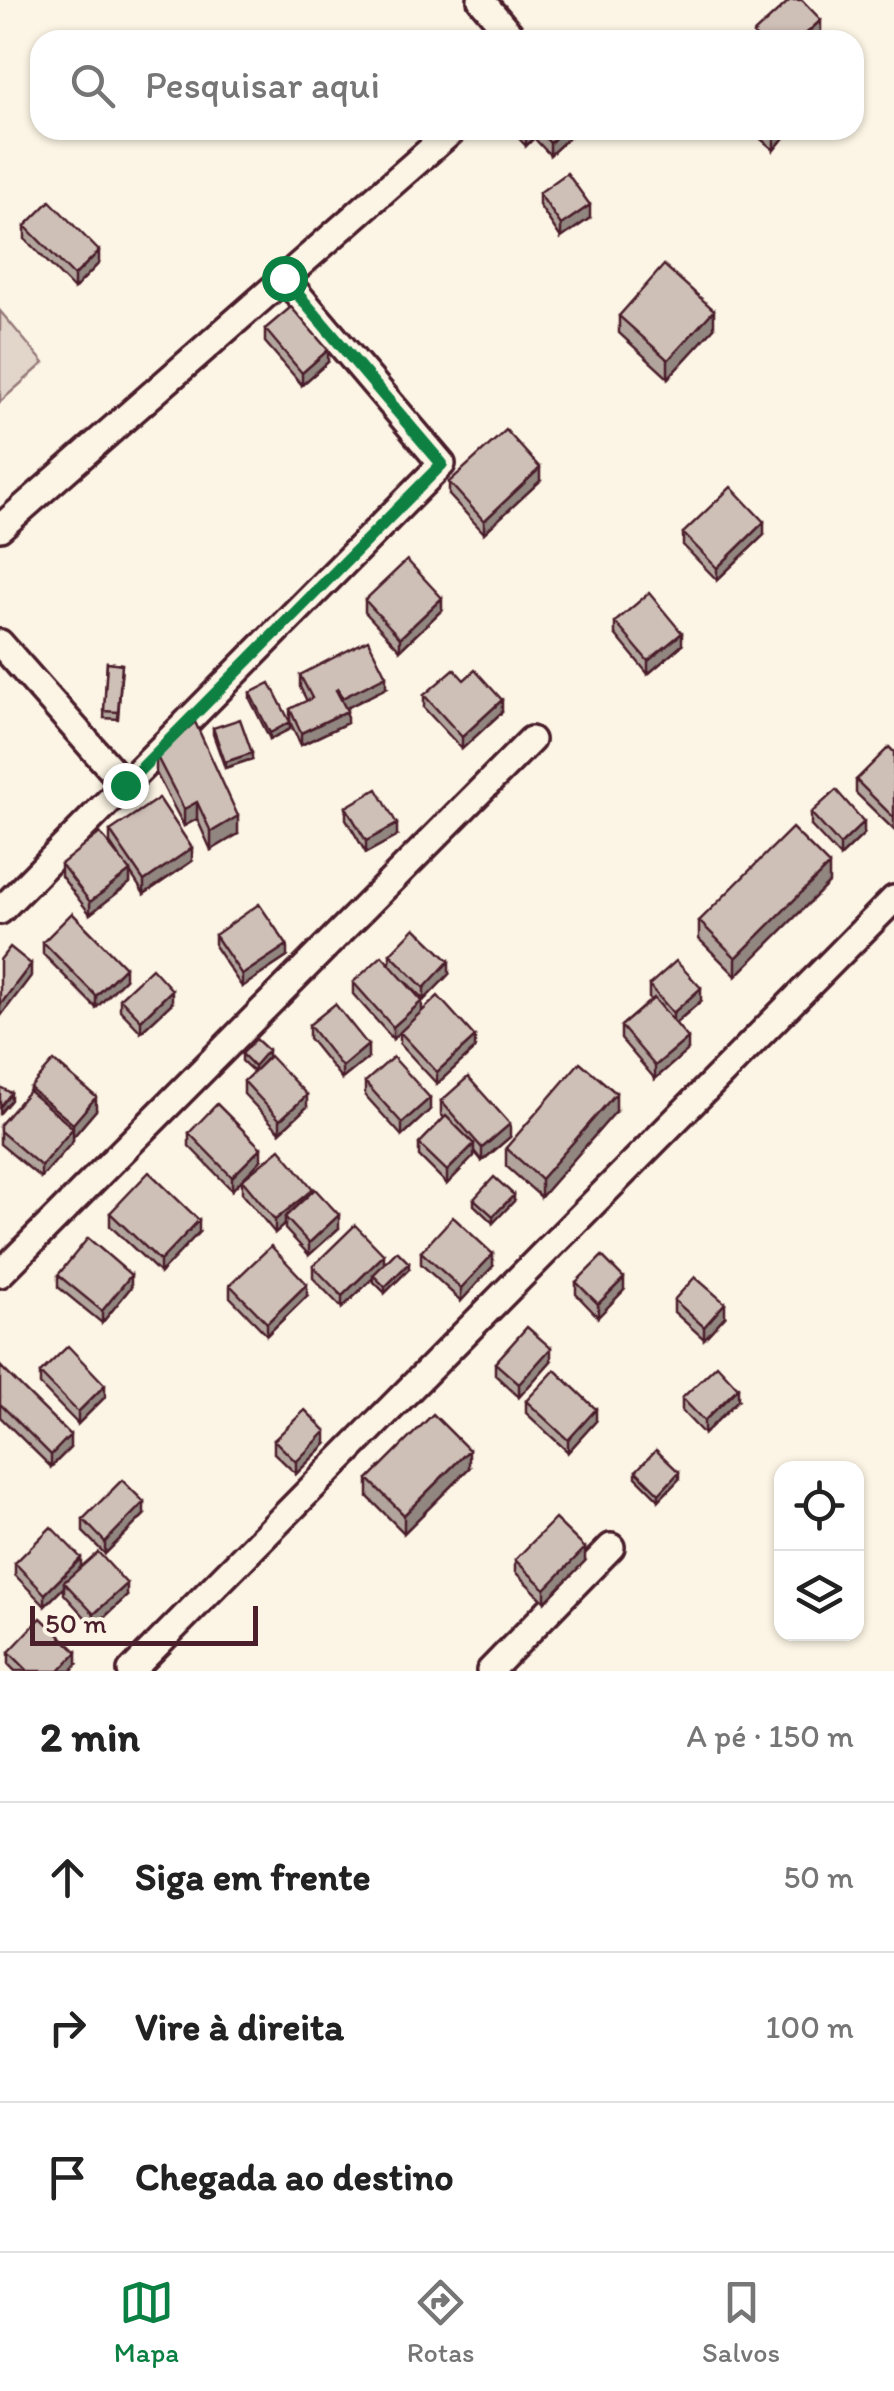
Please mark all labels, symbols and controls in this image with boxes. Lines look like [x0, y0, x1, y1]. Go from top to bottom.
search box [30, 30, 864, 140]
icon: search [65, 58, 120, 113]
text: Pesquisar aqui [145, 62, 380, 108]
route start [262, 256, 308, 302]
route end [103, 763, 149, 809]
map controls [774, 1461, 864, 1641]
button: locate [774, 1461, 864, 1551]
button: layers [774, 1551, 864, 1641]
scale bar [30, 1601, 258, 1646]
text: 50 m [45, 1606, 107, 1640]
text: 2 min [40, 1711, 140, 1762]
text: A pé · 150 m [687, 1717, 854, 1755]
icon: ahead [40, 1850, 95, 1905]
text: Siga em frente [135, 1854, 371, 1900]
text: 50 m [783, 1858, 854, 1896]
icon: right [40, 2000, 95, 2055]
text: Vire à direita [135, 2004, 344, 2050]
text: 100 m [766, 2008, 854, 2046]
icon: arrive [40, 2150, 95, 2205]
text: Chegada ao destino [135, 2154, 454, 2200]
tab: Mapa [114, 2275, 179, 2369]
tab: Rotas [407, 2275, 474, 2369]
tab: Salvos [702, 2275, 780, 2369]

